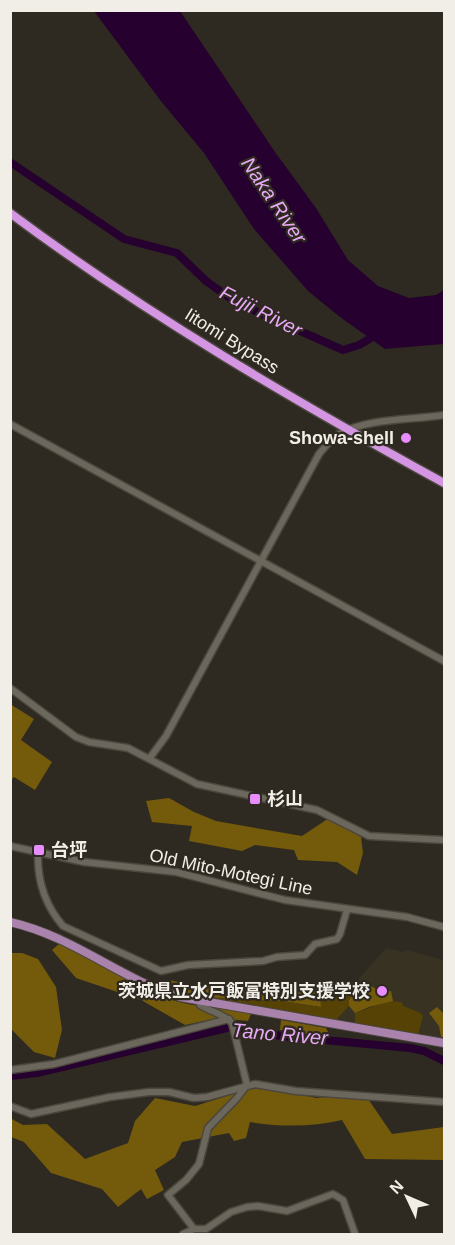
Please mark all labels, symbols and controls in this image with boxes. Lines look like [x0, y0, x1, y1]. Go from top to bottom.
water label: Naka River [237, 153, 312, 248]
water label: Fujii River [216, 281, 307, 342]
street label: Iitomi Bypass [181, 304, 283, 378]
place label: Showa-shell [289, 428, 394, 448]
marker: Showa-shell [399, 431, 413, 445]
place label: 杉山 [267, 789, 303, 809]
marker: 杉山 [248, 792, 262, 806]
place label: 台坪 [51, 840, 87, 860]
marker: 台坪 [32, 843, 46, 857]
street label: Old Mito-Motegi Line [148, 845, 314, 899]
place label: 茨城県立水戸飯富特別支援学校 [118, 981, 370, 1001]
marker: 茨城県立水戸飯富特別支援学校 [375, 984, 389, 998]
water label: Tano River [231, 1019, 330, 1049]
north arrow [377, 1167, 437, 1227]
text: N [386, 1177, 407, 1197]

